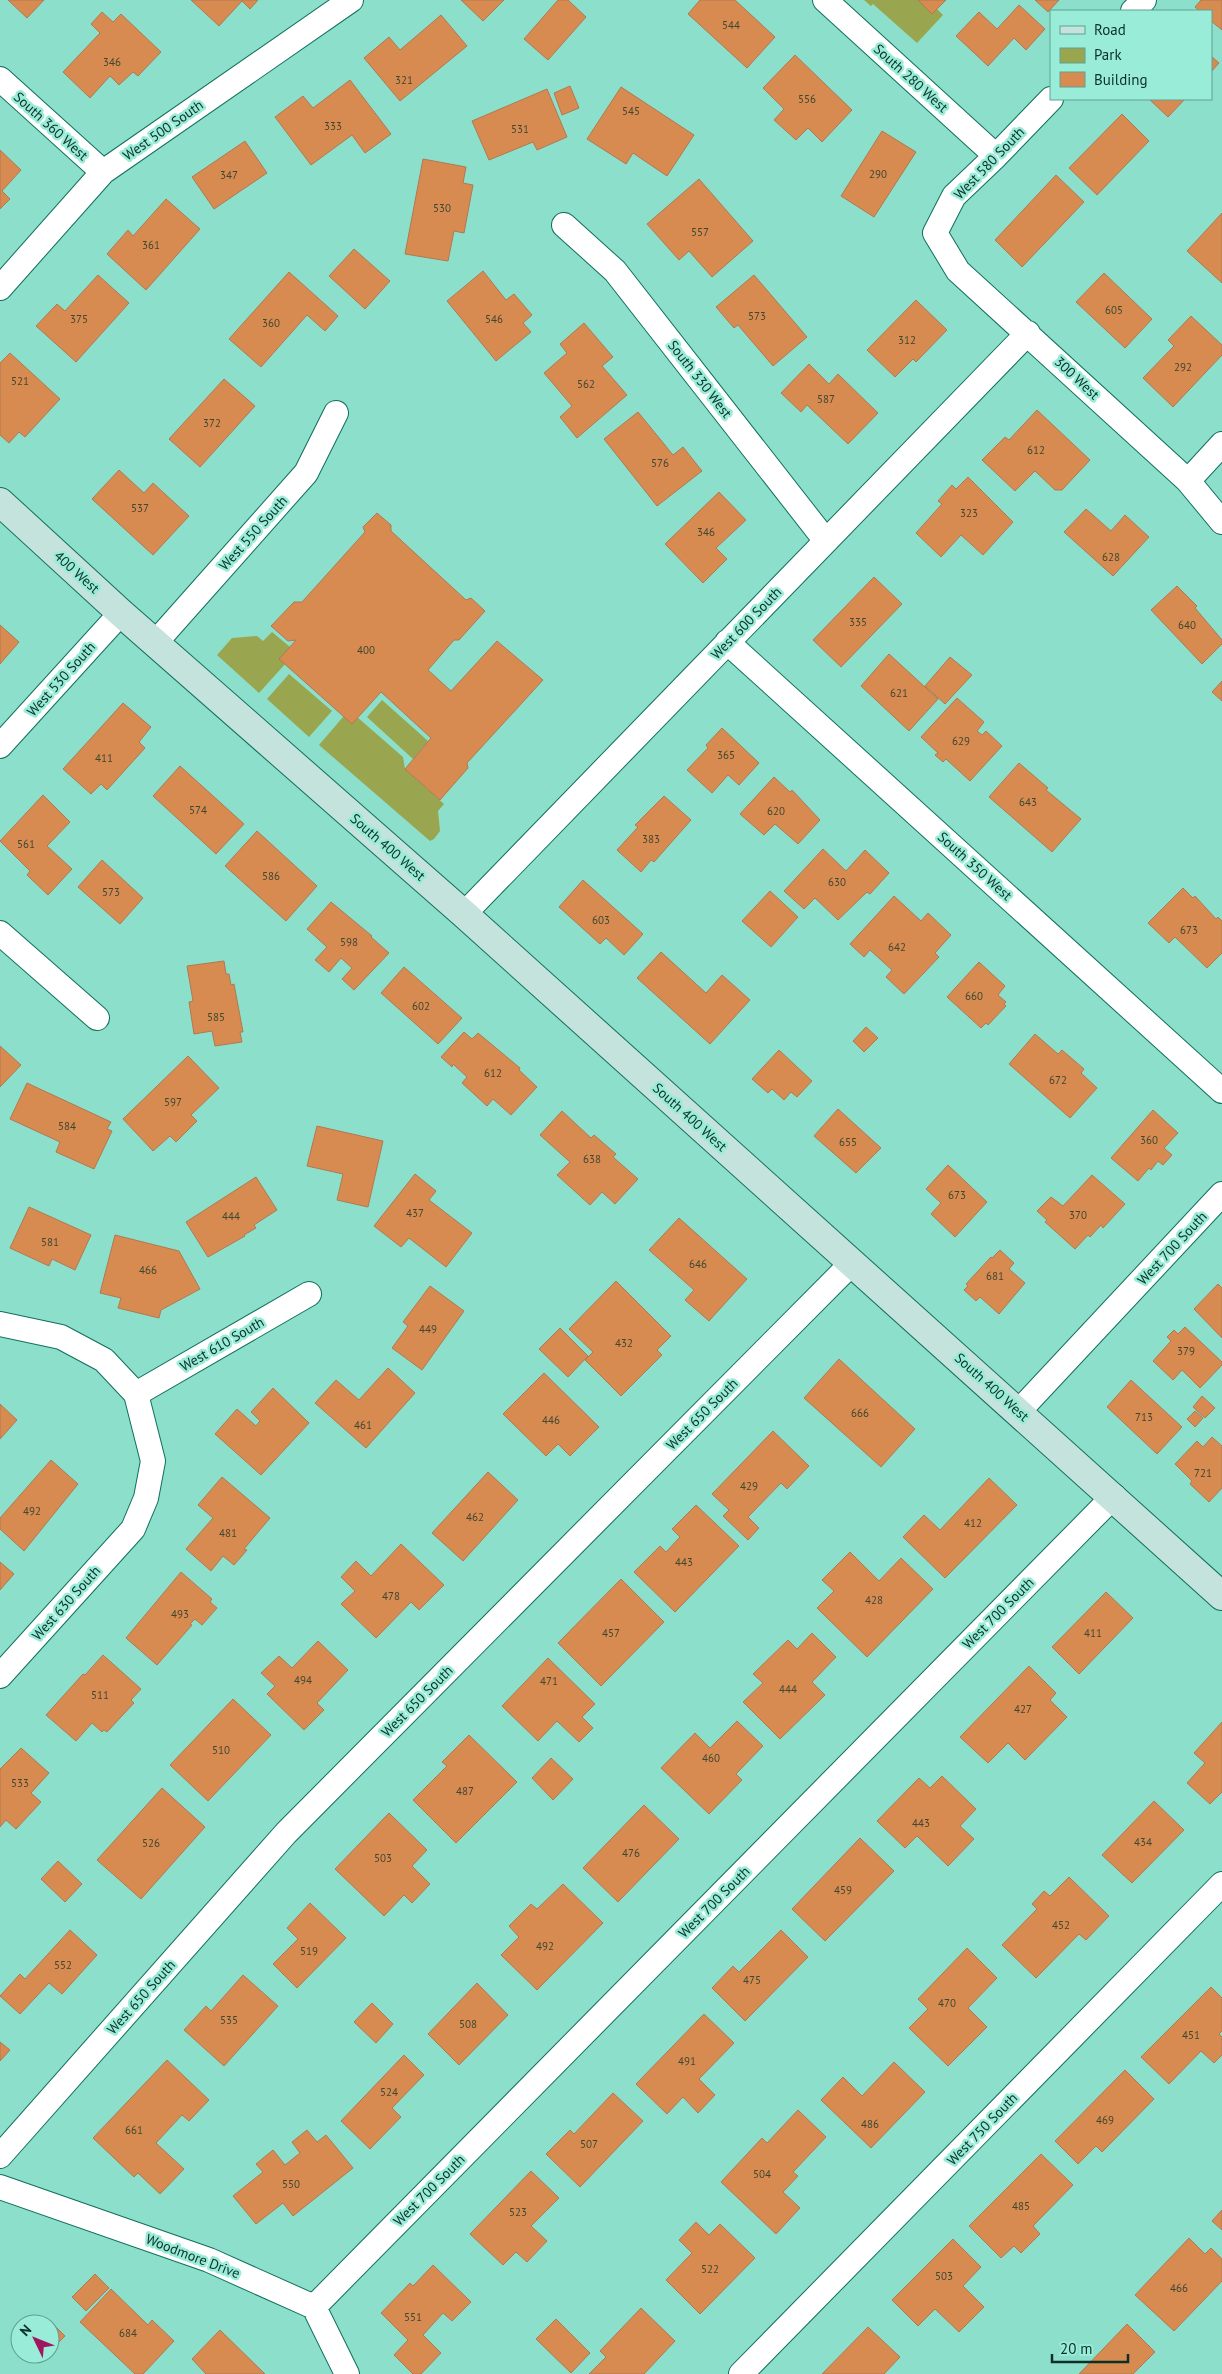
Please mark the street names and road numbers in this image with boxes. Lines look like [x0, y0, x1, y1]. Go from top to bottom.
street label: South 280 West [870, 40, 952, 116]
street label: South 360 West [10, 88, 92, 164]
street label: West 500 South [119, 96, 207, 164]
street label: West 580 South [950, 123, 1028, 203]
street label: South 330 West [664, 337, 736, 422]
street label: 300 West [1051, 353, 1103, 404]
street label: West 550 South [215, 492, 291, 574]
street label: 400 West [50, 547, 104, 597]
street label: West 600 South [707, 583, 785, 663]
street label: West 530 South [23, 638, 99, 720]
street label: South 400 West [347, 809, 429, 885]
street label: South 350 West [934, 828, 1016, 904]
street label: South 400 West [649, 1079, 731, 1155]
street label: West 700 South [1133, 1207, 1211, 1289]
street label: West 610 South [177, 1313, 267, 1375]
street label: South 400 West [951, 1349, 1033, 1425]
street label: West 650 South [662, 1374, 742, 1454]
street label: West 630 South [28, 1562, 104, 1644]
street label: West 700 South [958, 1573, 1038, 1653]
street label: West 650 South [377, 1661, 457, 1741]
street label: West 700 South [674, 1862, 754, 1942]
street label: West 650 South [103, 1956, 179, 2038]
street label: West 750 South [943, 2089, 1021, 2169]
street label: West 700 South [389, 2150, 469, 2230]
street label: Woodmore Drive [143, 2230, 243, 2282]

